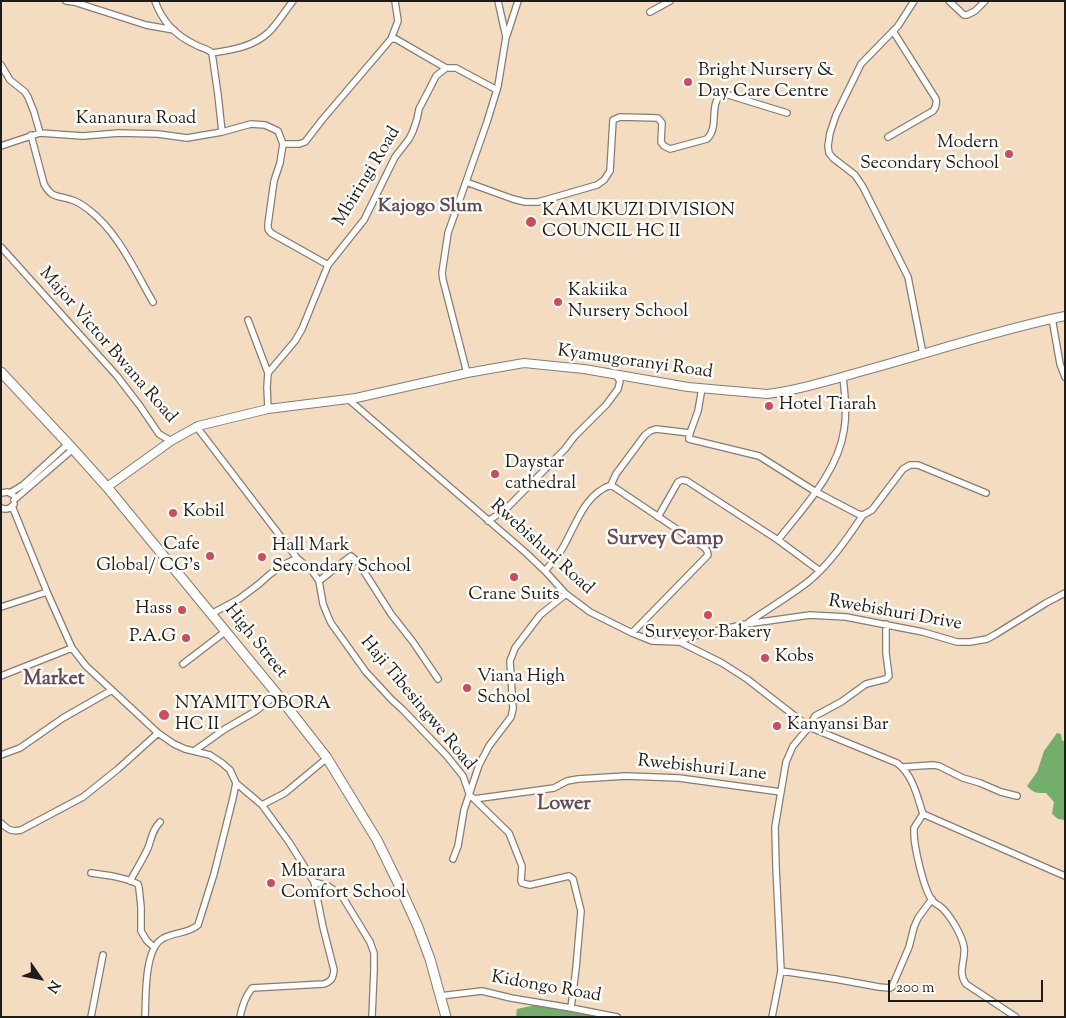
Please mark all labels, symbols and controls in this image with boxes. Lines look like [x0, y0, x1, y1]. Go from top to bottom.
place label: Bright Nursery & Day Care Centre [698, 61, 834, 104]
marker: Bright Nursery & Day Care Centre [682, 76, 694, 88]
street label: Kananura Road [76, 109, 196, 131]
street label: Mbiringi Road [330, 123, 406, 231]
place label: Modern Secondary School [860, 133, 999, 176]
marker: Modern Secondary School [1003, 148, 1015, 160]
district label: Kajogo Slum [378, 197, 482, 219]
place label: KAMUKUZI DIVISION COUNCIL HC II [542, 201, 735, 243]
marker: KAMUKUZI DIVISION COUNCIL HC II [524, 215, 538, 229]
street label: Major Victor Bwana Road [33, 264, 181, 428]
place label: Kakiika Nursery School [568, 281, 688, 324]
marker: Kakiika Nursery School [552, 296, 564, 308]
street label: Kyamugoranyi Road [556, 341, 714, 385]
place label: Hotel Tiarah [779, 395, 877, 417]
marker: Hotel Tiarah [763, 400, 775, 412]
place label: Daystar cathedral [505, 453, 576, 496]
marker: Daystar cathedral [489, 468, 501, 480]
street label: Rwebishuri Road [485, 496, 597, 600]
place label: Kobil [183, 502, 225, 524]
marker: Kobil [167, 507, 179, 519]
district label: Survey Camp [607, 529, 723, 553]
place label: Cafe Global/ CG's [96, 535, 200, 578]
place label: Hall Mark Secondary School [272, 536, 411, 578]
marker: Cafe Global/ CG's [204, 550, 216, 562]
marker: Hall Mark Secondary School [256, 551, 268, 563]
marker: Crane Suits [508, 571, 520, 583]
place label: Crane Suits [468, 585, 560, 607]
street label: Rwebishuri Drive [827, 592, 963, 636]
place label: Hass [135, 599, 172, 621]
street label: High Street [219, 601, 291, 683]
marker: Hass [176, 604, 188, 616]
marker: Surveyor Bakery [702, 609, 714, 621]
place label: Surveyor Bakery [644, 623, 772, 645]
place label: P.A.G [129, 627, 176, 649]
marker: P.A.G [180, 632, 192, 644]
street label: Haji Tibesingwe Road [355, 633, 479, 775]
place label: Kobs [775, 647, 814, 669]
marker: Kobs [759, 652, 771, 664]
place label: Viana High School [477, 667, 565, 710]
district label: Market [23, 669, 85, 693]
marker: Viana High School [461, 682, 473, 694]
place label: NYAMITYOBORA HC II [175, 694, 331, 736]
marker: NYAMITYOBORA HC II [157, 708, 171, 722]
place label: Kanyansi Bar [787, 715, 889, 737]
marker: Kanyansi Bar [771, 720, 783, 732]
street label: Rwebishuri Lane [636, 751, 768, 787]
district label: Lower [537, 794, 591, 818]
place label: Mbarara Comfort School [281, 862, 406, 904]
marker: Mbarara Comfort School [265, 877, 277, 889]
north arrow [15, 953, 65, 1003]
street label: Kidongo Road [489, 968, 603, 1008]
scale bar [891, 970, 1046, 1002]
text: N [41, 976, 64, 996]
text: 200 m [896, 978, 935, 999]

